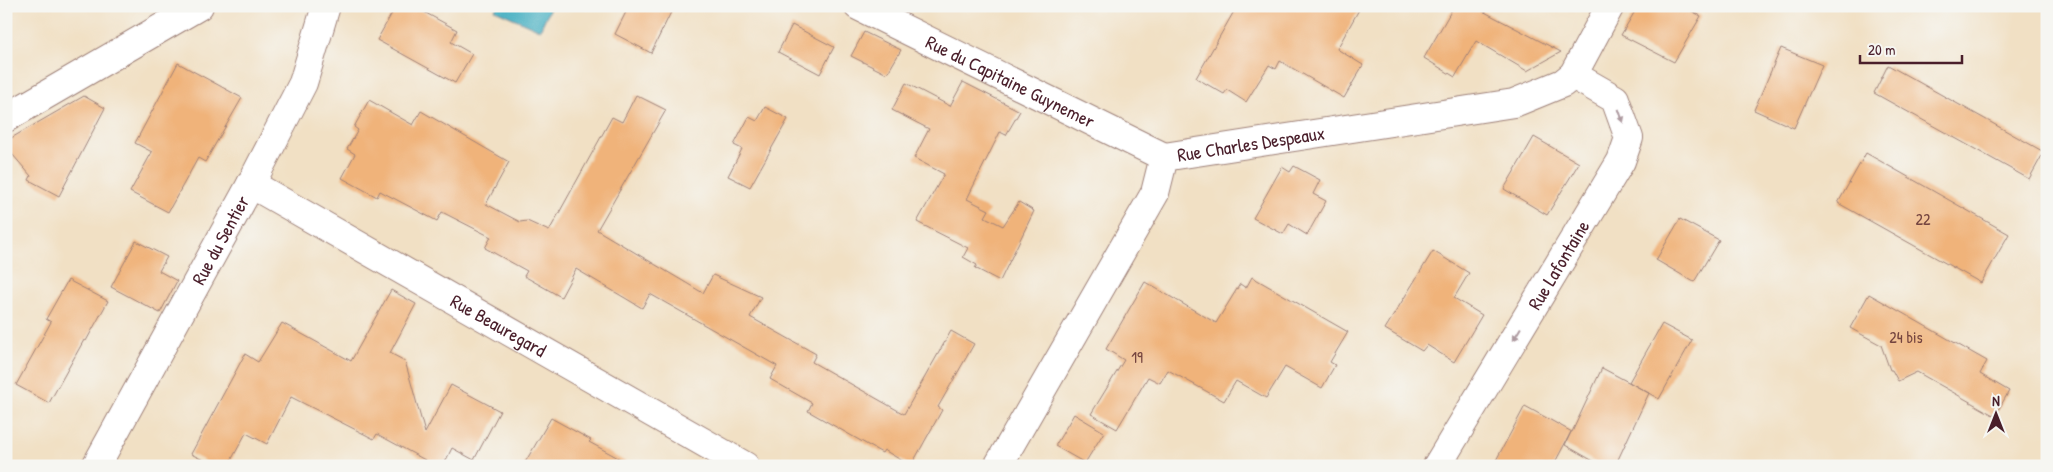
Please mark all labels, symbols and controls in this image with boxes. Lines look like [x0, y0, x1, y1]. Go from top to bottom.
street label: Rue du Capitaine Guynemer [922, 29, 1100, 134]
scale bar [1860, 32, 1963, 64]
text: 20 m [1868, 39, 1895, 60]
one-way arrow [1618, 108, 1625, 123]
street label: Rue Charles Despeaux [1175, 119, 1327, 168]
street label: Rue du Sentier [185, 190, 256, 289]
house number: 22 [1916, 208, 1931, 230]
street label: Rue Lafontaine [1521, 215, 1596, 314]
street label: Rue Beauregard [446, 288, 551, 363]
house number: 24 bis [1889, 326, 1923, 348]
one-way arrow [1512, 328, 1521, 341]
house number: 19 [1131, 346, 1143, 368]
north arrow [1970, 390, 2020, 440]
text: N [1992, 391, 2000, 410]

